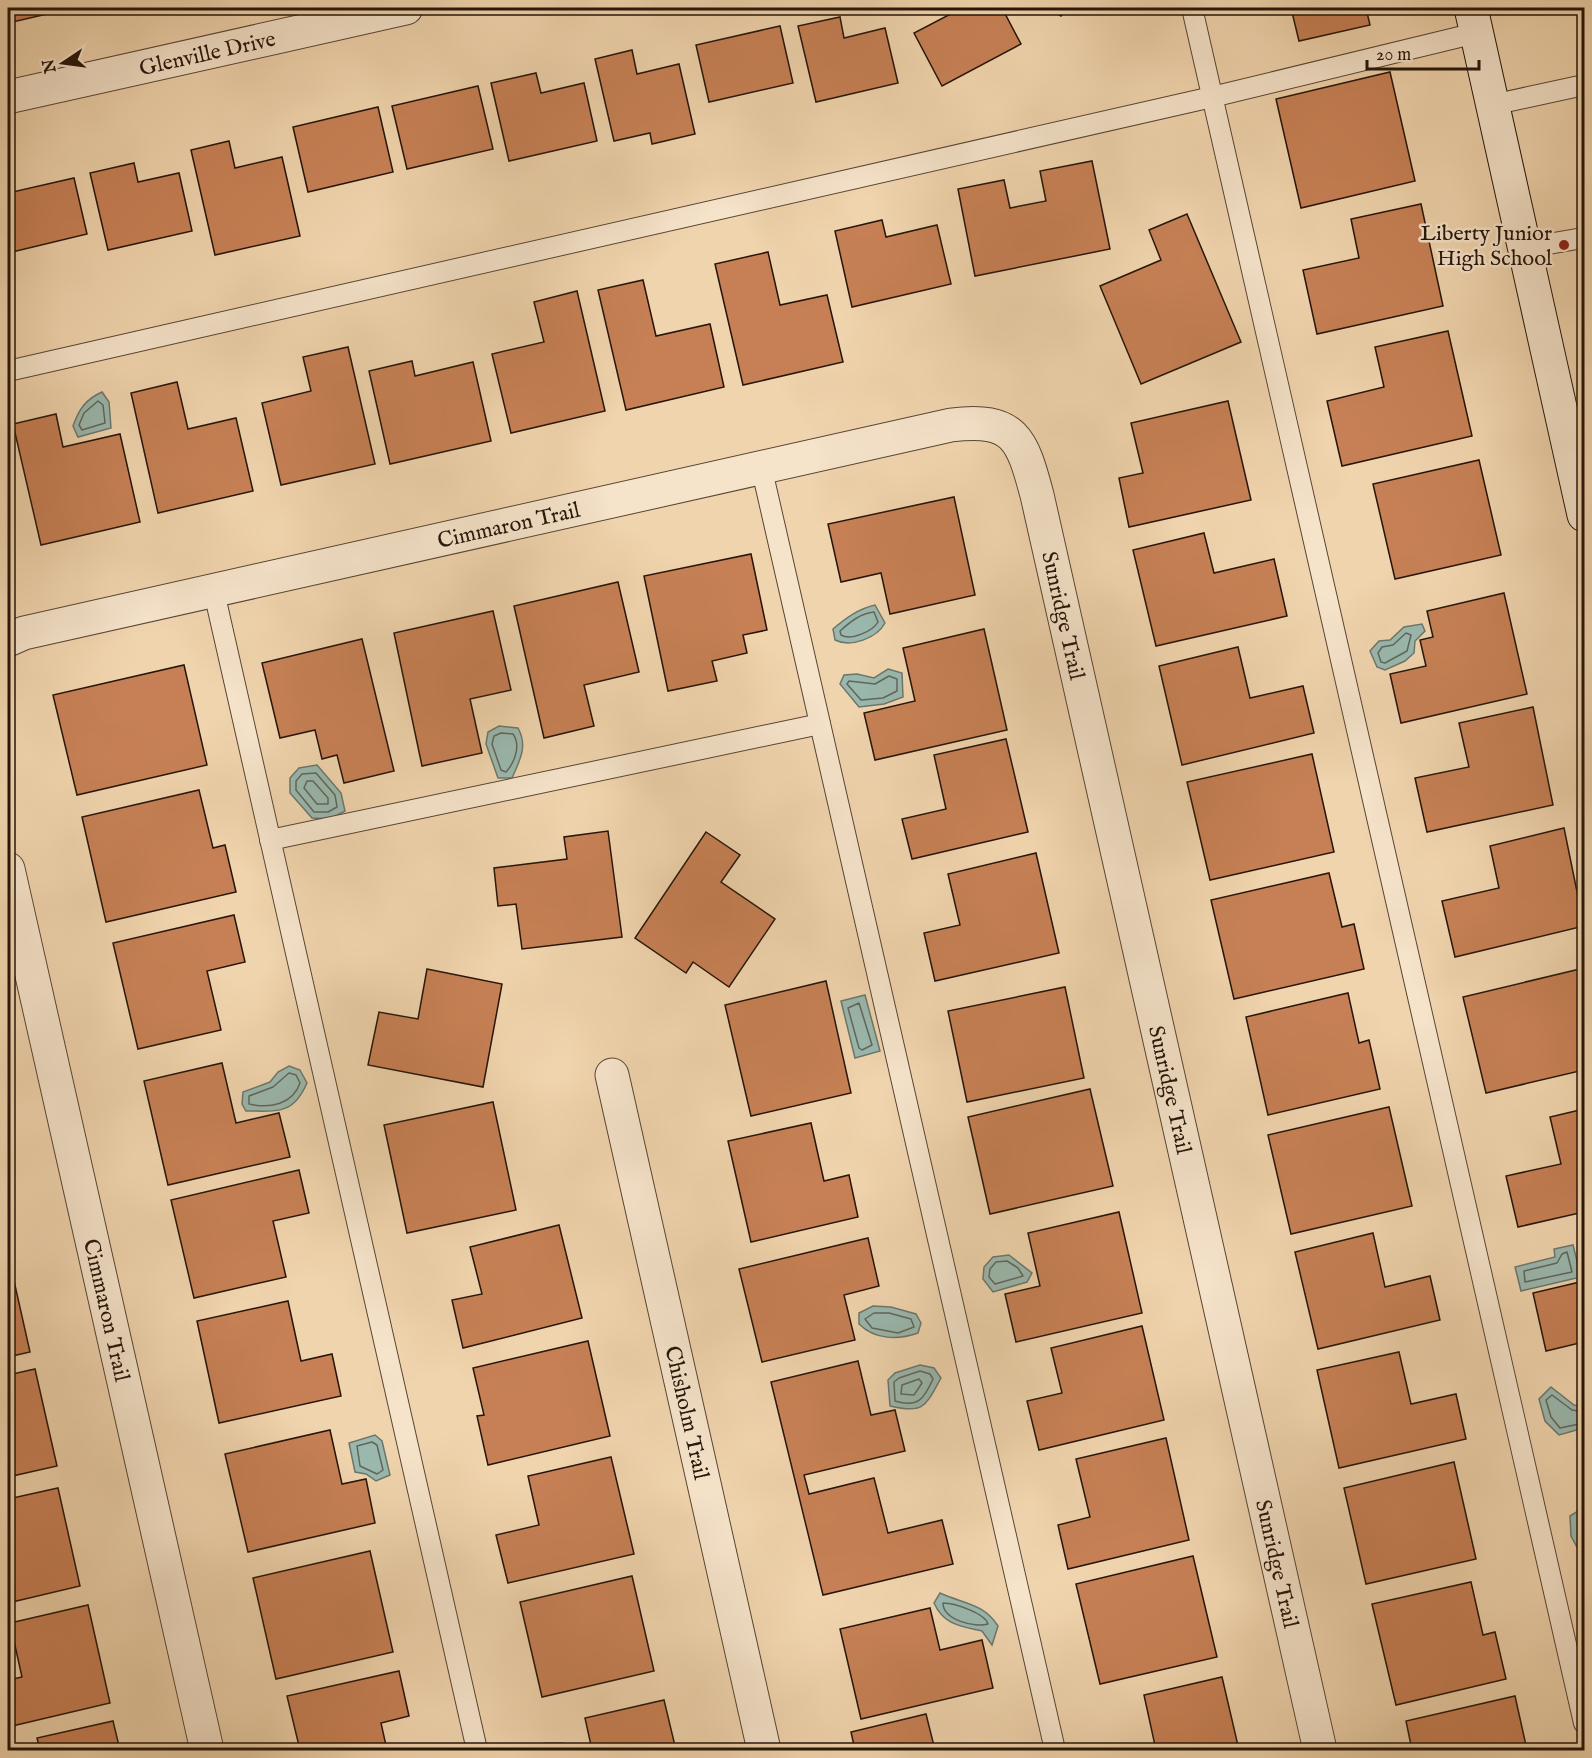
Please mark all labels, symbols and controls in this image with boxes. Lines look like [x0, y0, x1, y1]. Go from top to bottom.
street label: Glenville Drive [137, 26, 278, 83]
north arrow [33, 33, 93, 93]
scale bar [1367, 33, 1480, 71]
text: 20 m [1376, 44, 1411, 67]
text: N [39, 57, 62, 76]
place label: Liberty Junior High School [1420, 220, 1552, 273]
marker: Liberty Junior High School [1557, 238, 1571, 252]
street label: Cimmaron Trail [435, 497, 583, 556]
street label: Sunridge Trail [1034, 549, 1090, 683]
street label: Sunridge Trail [1141, 1023, 1197, 1157]
street label: Cimmaron Trail [76, 1236, 135, 1384]
street label: Chisholm Trail [657, 1343, 715, 1483]
street label: Sunridge Trail [1248, 1497, 1304, 1631]

